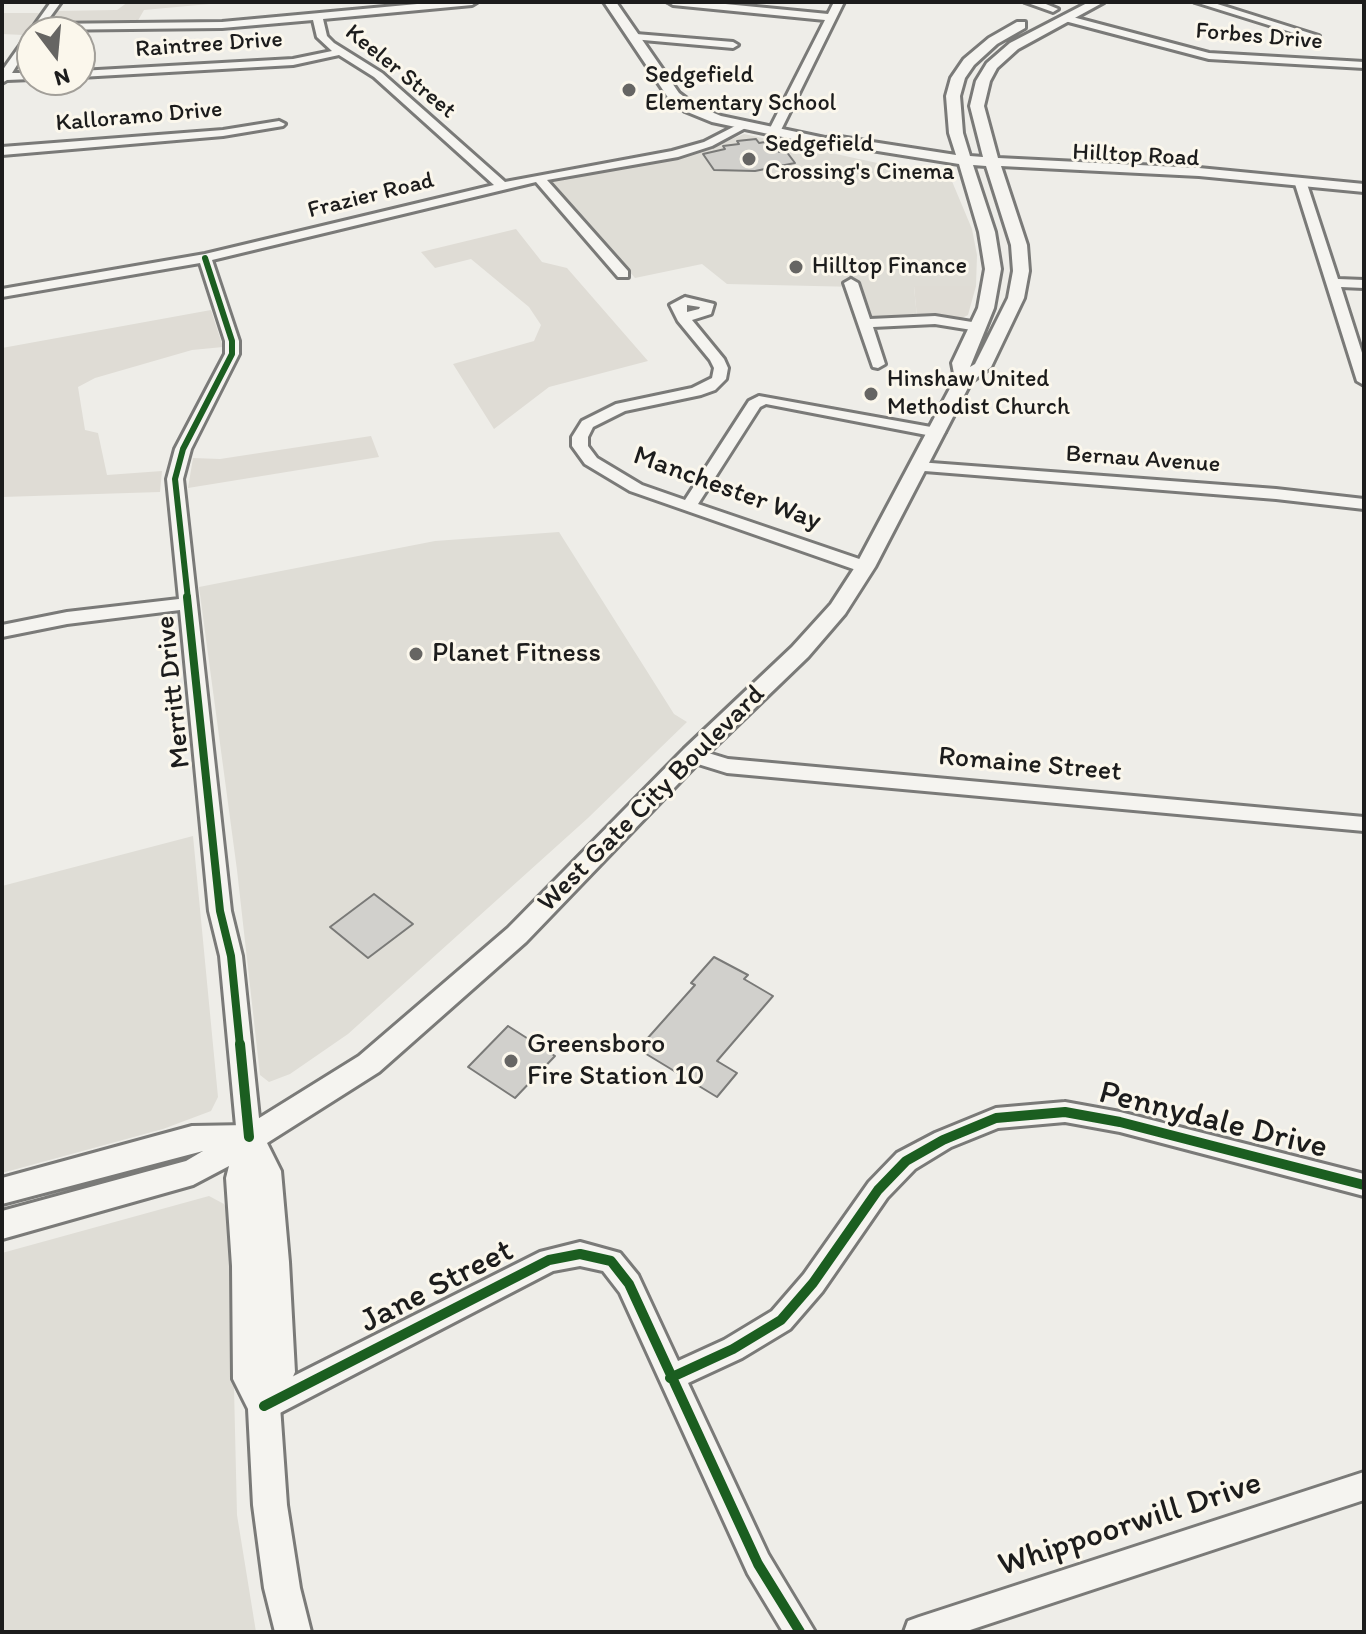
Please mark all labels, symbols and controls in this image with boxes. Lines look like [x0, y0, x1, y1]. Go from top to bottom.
north arrow [16, 16, 96, 96]
street label: Forbes Drive [1194, 17, 1324, 57]
street label: Keeler Street [339, 19, 461, 125]
street label: Raintree Drive [134, 25, 284, 65]
place label: Sedgefield Elementary School [645, 62, 836, 118]
text: N [51, 63, 73, 93]
marker: Sedgefield Elementary School [620, 81, 638, 99]
street label: Kalloramo Drive [54, 95, 224, 139]
place label: Sedgefield Crossing's Cinema [765, 131, 954, 187]
street label: Hilltop Road [1072, 138, 1200, 174]
marker: Sedgefield Crossing's Cinema [740, 150, 758, 168]
street label: Frazier Road [305, 166, 437, 226]
place label: Hilltop Finance [812, 253, 967, 281]
marker: Hilltop Finance [787, 258, 805, 276]
place label: Hinshaw United Methodist Church [887, 366, 1070, 422]
marker: Hinshaw United Methodist Church [862, 385, 880, 403]
street label: Manchester Way [628, 439, 826, 539]
street label: Bernau Avenue [1065, 440, 1221, 480]
street label: Merritt Drive [149, 614, 199, 770]
place label: Planet Fitness [432, 637, 601, 671]
marker: Planet Fitness [407, 645, 425, 663]
street label: West Gate City Boulevard [531, 678, 773, 920]
street label: Romaine Street [937, 740, 1123, 790]
place label: Greensboro Fire Station 10 [527, 1028, 704, 1094]
marker: Greensboro Fire Station 10 [502, 1052, 520, 1070]
street label: Pennydale Drive [1095, 1073, 1331, 1169]
street label: Jane Street [354, 1231, 520, 1343]
street label: Whippoorwill Drive [993, 1463, 1267, 1587]

